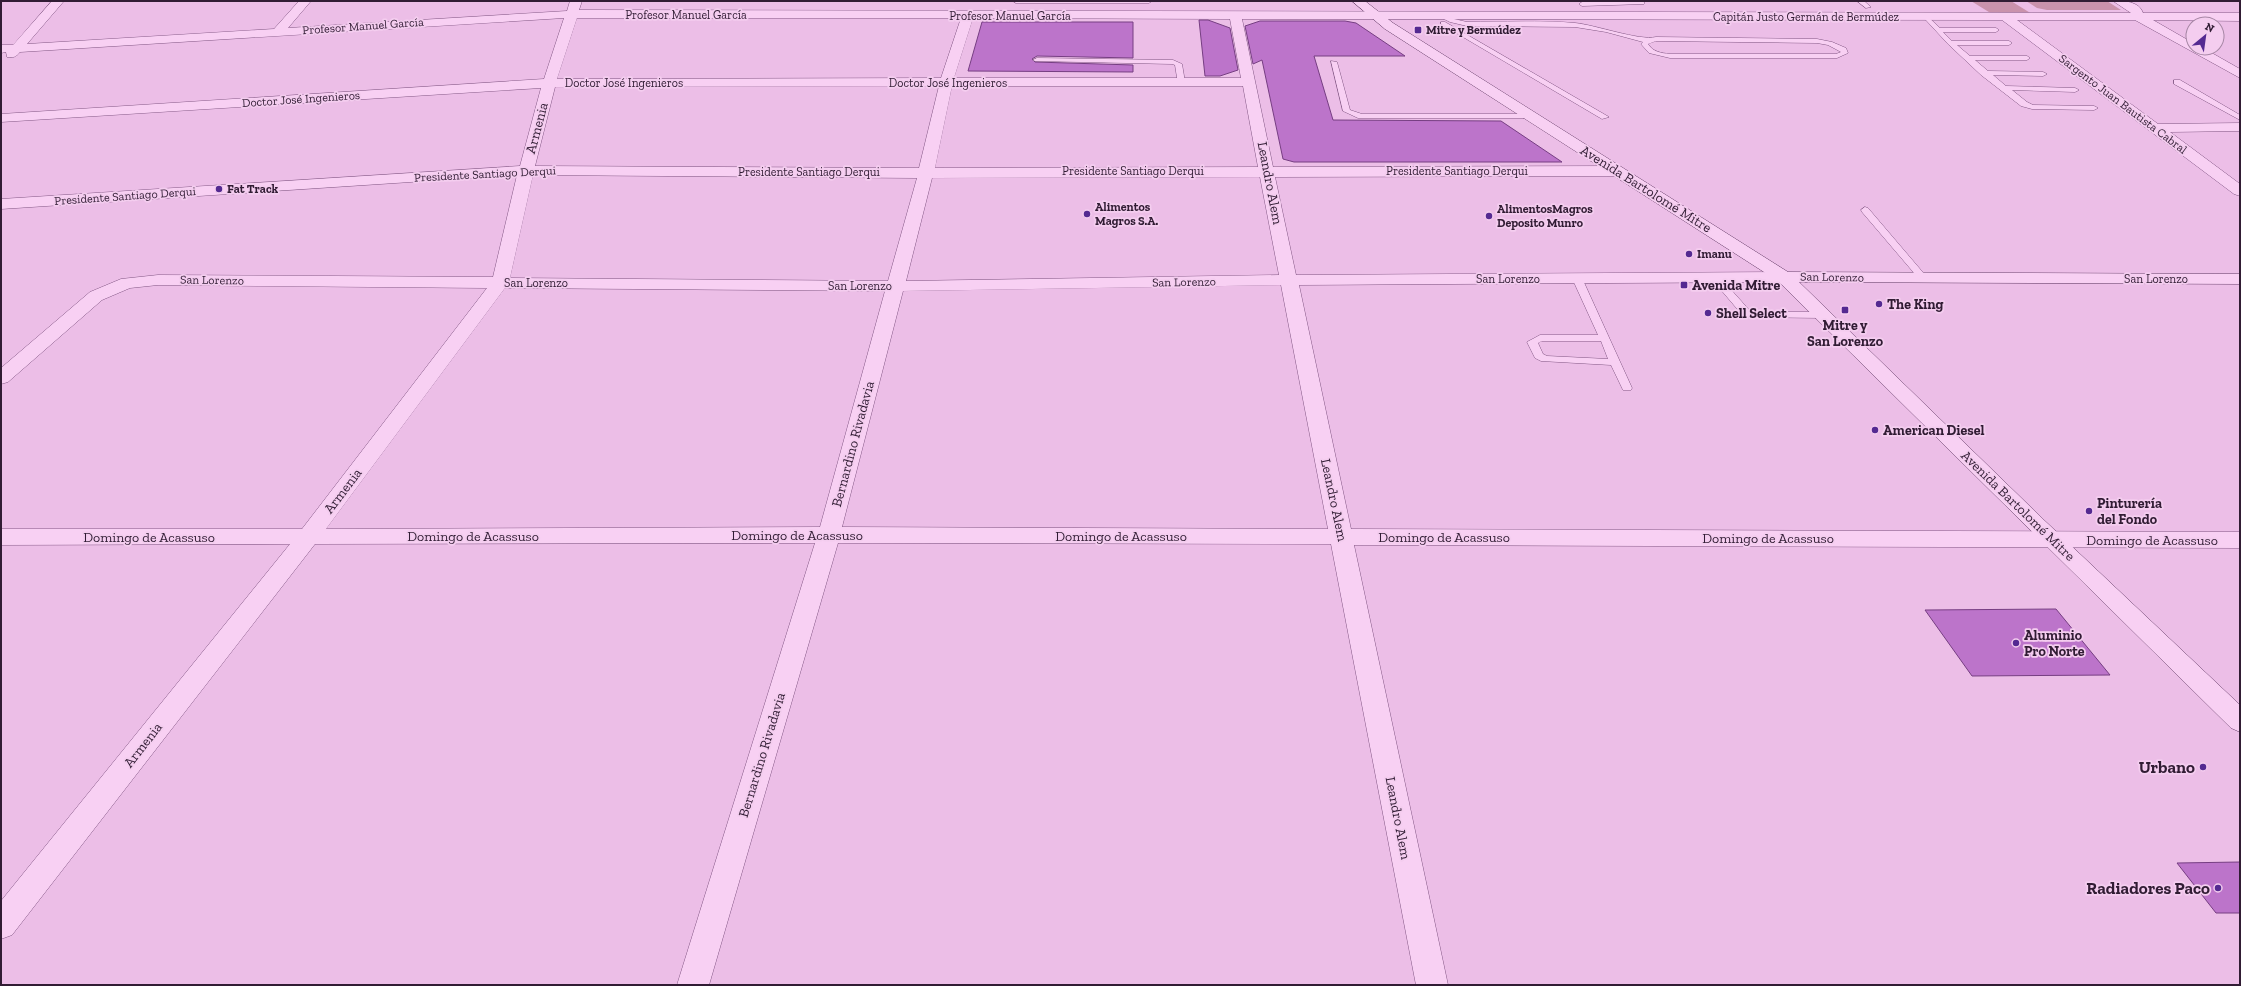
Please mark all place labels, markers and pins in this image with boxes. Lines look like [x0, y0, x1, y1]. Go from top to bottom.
place label: Mitre y Bermúdez [1426, 23, 1521, 37]
marker: Mitre y Bermúdez [1413, 25, 1423, 35]
place label: Fat Track [227, 182, 279, 196]
marker: Fat Track [214, 184, 224, 194]
place label: Alimentos Magros S.A. [1095, 200, 1159, 228]
place label: AlimentosMagros Deposito Munro [1497, 202, 1593, 230]
marker: Alimentos Magros S.A. [1082, 209, 1092, 219]
marker: AlimentosMagros Deposito Munro [1484, 211, 1494, 221]
place label: Imanu [1697, 247, 1732, 261]
marker: Imanu [1684, 249, 1694, 259]
place label: Avenida Mitre [1692, 277, 1780, 294]
marker: Avenida Mitre [1679, 280, 1689, 290]
place label: The King [1887, 296, 1944, 313]
marker: The King [1874, 299, 1884, 309]
place label: Shell Select [1716, 305, 1787, 322]
marker: Mitre y San Lorenzo [1840, 305, 1850, 315]
marker: Shell Select [1703, 308, 1713, 318]
place label: Mitre y San Lorenzo [1807, 317, 1884, 350]
place label: American Diesel [1883, 422, 1985, 439]
marker: American Diesel [1870, 425, 1880, 435]
place label: Pinturería del Fondo [2097, 495, 2162, 528]
marker: Pinturería del Fondo [2084, 506, 2094, 516]
place label: Aluminio Pro Norte [2024, 627, 2085, 660]
marker: Aluminio Pro Norte [2011, 638, 2021, 648]
place label: Urbano [2139, 757, 2195, 777]
marker: Urbano [2198, 762, 2208, 772]
place label: Radiadores Paco [2086, 878, 2210, 898]
marker: Radiadores Paco [2213, 883, 2223, 893]

